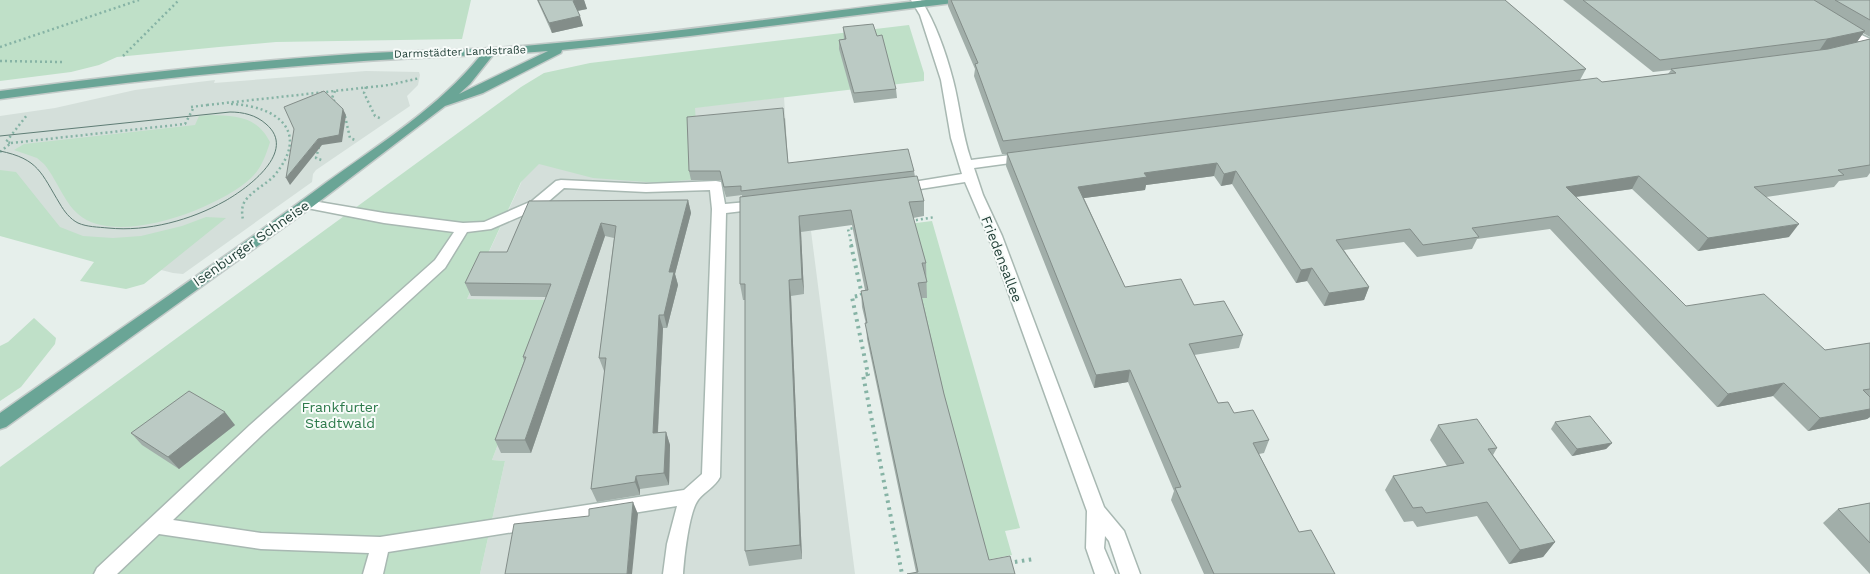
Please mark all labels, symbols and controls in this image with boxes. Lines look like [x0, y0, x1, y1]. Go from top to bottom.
street label: Darmstädter Landstraße [394, 43, 526, 61]
street label: Isenburger Schneise [190, 197, 312, 289]
street label: Friedensallee [978, 214, 1026, 304]
park label: Frankfurter Stadtwald [301, 399, 379, 431]

